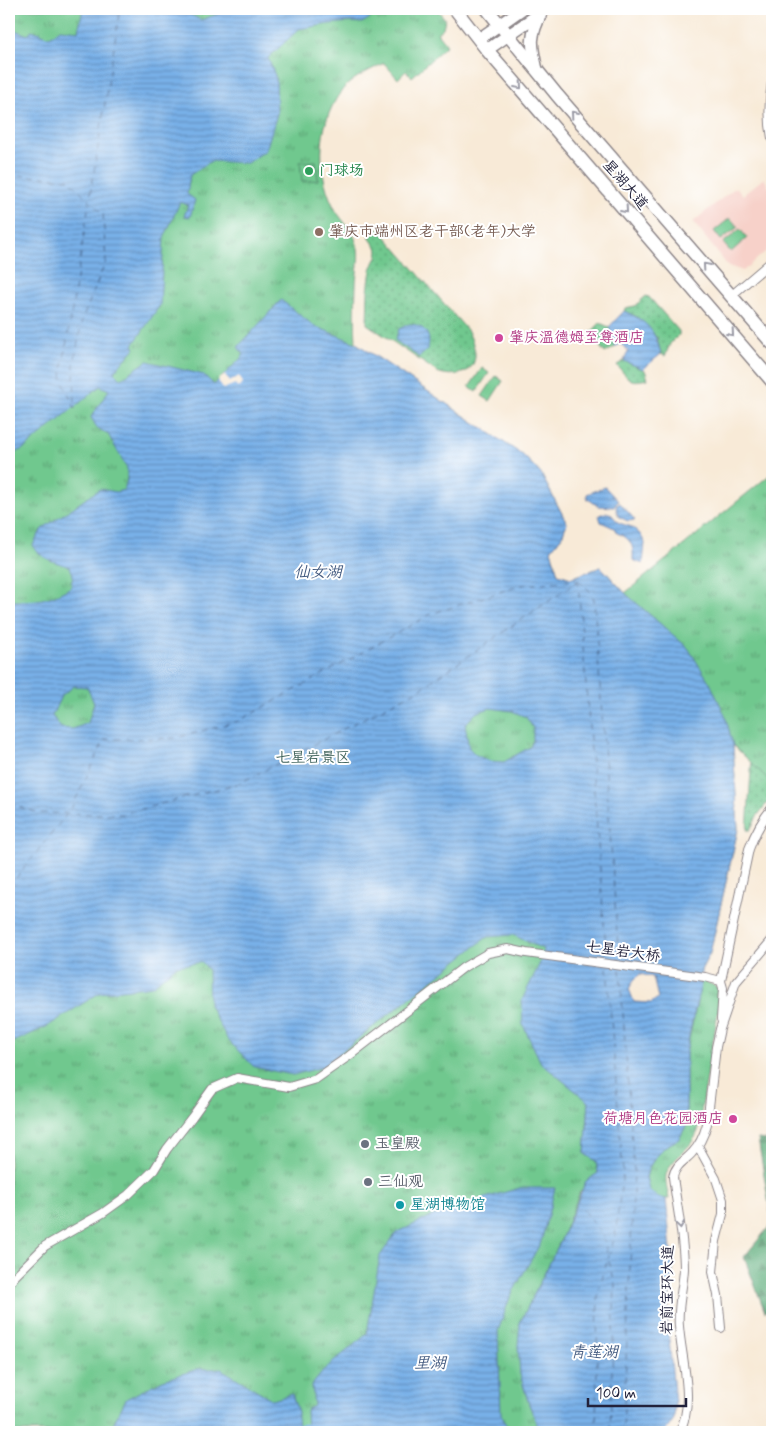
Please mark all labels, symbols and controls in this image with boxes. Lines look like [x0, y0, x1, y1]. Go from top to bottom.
one-way arrow [513, 81, 522, 90]
one-way arrow [570, 111, 579, 120]
street label: 星湖大道 [598, 156, 652, 214]
place label: 门球场 [319, 161, 364, 181]
marker: 门球场 [303, 165, 315, 177]
one-way arrow [619, 204, 628, 213]
place label: 肇庆市端州区老干部(老年)大学 [329, 222, 536, 242]
marker: 肇庆市端州区老干部(老年)大学 [313, 226, 325, 238]
one-way arrow [703, 262, 712, 271]
one-way arrow [725, 327, 734, 336]
place label: 肇庆温德姆至尊酒店 [509, 328, 644, 348]
marker: 肇庆温德姆至尊酒店 [493, 332, 505, 344]
water label: 仙女湖 [294, 562, 344, 583]
park label: 七星岩景区 [275, 748, 351, 768]
street label: 七星岩大桥 [584, 937, 662, 967]
place label: 荷塘月色花园酒店 [603, 1109, 723, 1129]
marker: 荷塘月色花园酒店 [727, 1113, 739, 1125]
place label: 玉皇殿 [375, 1134, 420, 1154]
marker: 玉皇殿 [359, 1138, 371, 1150]
place label: 三仙观 [378, 1172, 423, 1192]
marker: 三仙观 [362, 1176, 374, 1188]
place label: 星湖博物馆 [410, 1195, 485, 1215]
marker: 星湖博物馆 [394, 1199, 406, 1211]
one-way arrow [674, 1222, 685, 1230]
street label: 岩前宝环大道 [657, 1245, 679, 1335]
water label: 青莲湖 [570, 1342, 620, 1363]
water label: 里湖 [414, 1353, 448, 1374]
scale bar [588, 1376, 686, 1408]
text: 100 m [596, 1384, 636, 1404]

